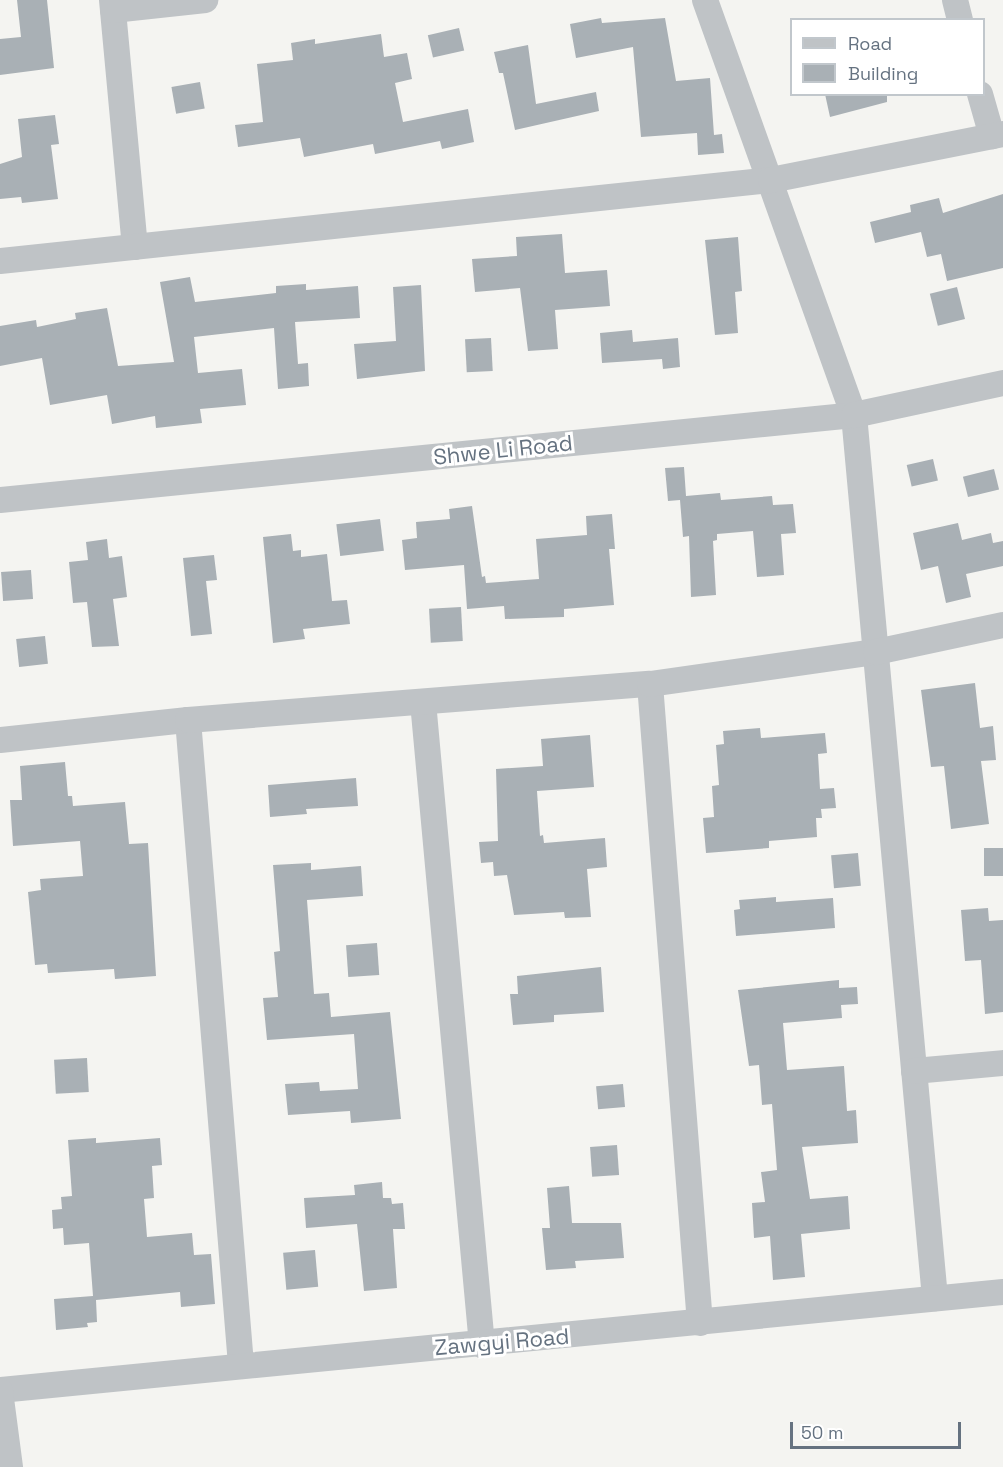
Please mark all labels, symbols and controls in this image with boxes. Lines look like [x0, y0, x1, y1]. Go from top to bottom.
legend [790, 18, 985, 96]
text: Road [848, 32, 892, 55]
text: Building [848, 62, 918, 85]
street label: Shwe Li Road [432, 430, 574, 470]
street label: Zawgyi Road [434, 1323, 570, 1361]
scale bar [793, 1410, 964, 1448]
text: 50 m [801, 1421, 843, 1444]

